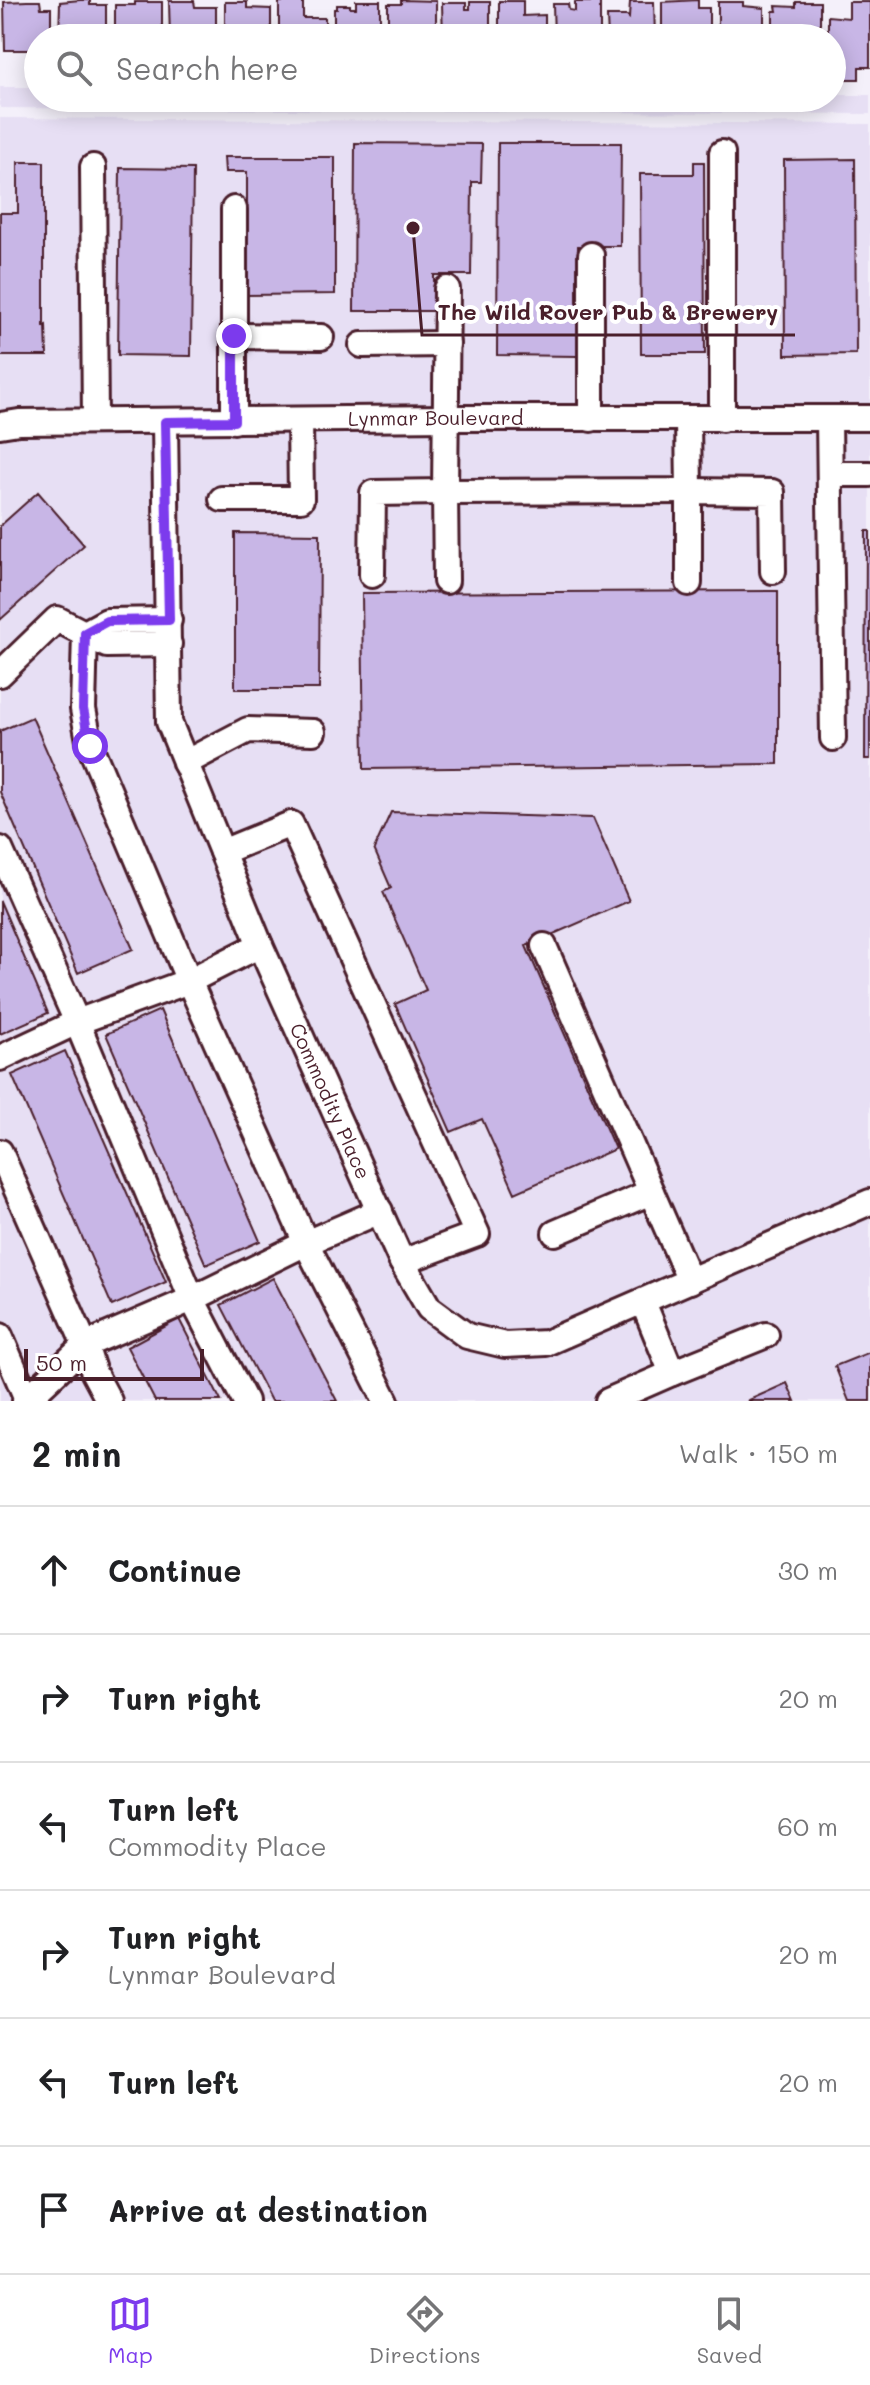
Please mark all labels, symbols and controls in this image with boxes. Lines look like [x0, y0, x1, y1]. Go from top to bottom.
search box [24, 24, 846, 112]
icon: search [52, 46, 96, 90]
text: Search here [116, 48, 299, 88]
callout: The Wild Rover Pub & Brewery [422, 289, 795, 335]
text: The Wild Rover Pub & Brewery [438, 297, 778, 326]
route end [216, 318, 252, 354]
street label: Lynmar Boulevard [348, 404, 523, 431]
route start [72, 728, 108, 764]
street label: Commodity Place [285, 1019, 377, 1183]
scale bar [24, 1345, 204, 1381]
text: 50 m [36, 1348, 87, 1377]
text: 2 min [32, 1431, 121, 1476]
text: Walk · 150 m [679, 1436, 838, 1470]
icon: ahead [32, 1548, 76, 1592]
text: Continue [108, 1550, 241, 1590]
text: 30 m [778, 1553, 838, 1587]
icon: right [32, 1676, 76, 1720]
text: Turn right [108, 1678, 261, 1718]
text: 20 m [778, 1681, 838, 1715]
text: Turn left [108, 1789, 239, 1829]
icon: left [32, 1804, 76, 1848]
text: 60 m [777, 1809, 838, 1843]
text: Commodity Place [108, 1829, 327, 1863]
text: Turn right [108, 1917, 261, 1957]
icon: right [32, 1932, 76, 1976]
text: 20 m [778, 1937, 838, 1971]
text: Lynmar Boulevard [108, 1957, 336, 1991]
icon: left [32, 2060, 76, 2104]
text: Turn left [108, 2062, 239, 2102]
text: 20 m [778, 2065, 838, 2099]
icon: arrive [32, 2188, 76, 2232]
text: Arrive at destination [108, 2190, 428, 2230]
tab: Map [108, 2292, 153, 2369]
tab: Directions [369, 2292, 481, 2369]
tab: Saved [697, 2292, 762, 2369]

